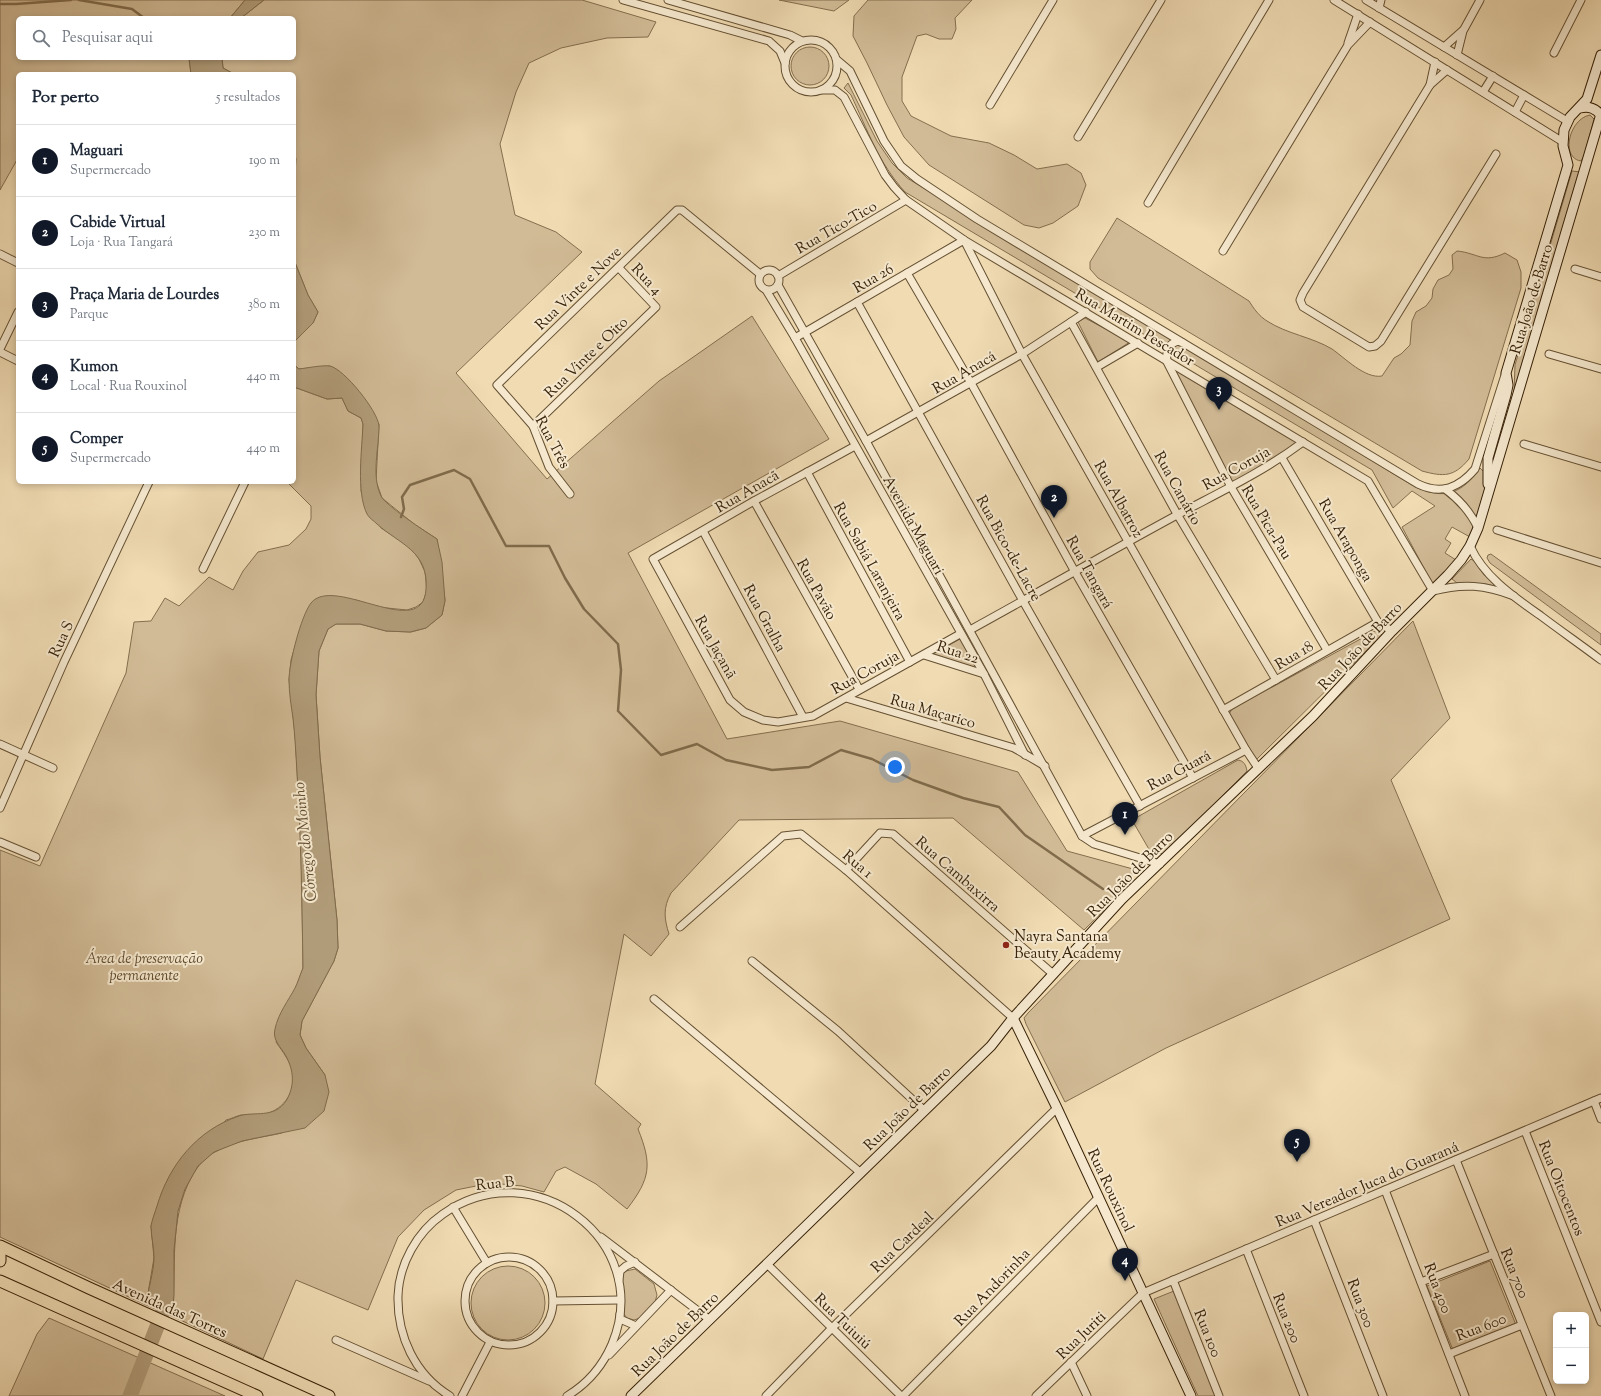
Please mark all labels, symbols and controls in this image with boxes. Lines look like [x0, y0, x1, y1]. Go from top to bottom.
search box [16, 16, 296, 60]
icon: search [30, 27, 52, 49]
text: Pesquisar aqui [62, 28, 153, 49]
text: Por perto [32, 86, 99, 110]
text: 5 resultados [216, 89, 280, 107]
text: Maguari [70, 141, 123, 162]
text: 1 [43, 152, 47, 170]
text: 190 m [249, 152, 280, 170]
text: Supermercado [70, 162, 151, 180]
street label: Rua Tico-Tico [792, 196, 881, 260]
text: Cabide Virtual [70, 213, 165, 234]
text: 2 [42, 224, 48, 242]
text: 230 m [248, 224, 280, 242]
text: Loja · Rua Tangará [70, 234, 173, 252]
street label: Rua Vinte e Nove [531, 242, 627, 336]
street label: Rua João de Barro [1506, 242, 1559, 357]
street label: Rua 4 [626, 259, 666, 301]
street label: Rua 26 [850, 259, 898, 299]
street label: Rua Martim Pescador [1070, 284, 1198, 373]
text: Praça Maria de Lourdes [70, 285, 219, 306]
text: 3 [42, 296, 48, 314]
text: 380 m [248, 296, 280, 314]
text: Parque [70, 306, 109, 324]
street label: Rua Vinte e Oito [541, 313, 634, 404]
street label: Rua Anacá [929, 347, 1001, 400]
text: Kumon [70, 357, 118, 378]
text: 4 [42, 368, 48, 386]
text: 440 m [247, 368, 280, 386]
pin: 3 [1206, 377, 1232, 410]
text: Local · Rua Rouxinol [70, 378, 187, 396]
street label: Rua Três [529, 413, 574, 473]
text: Comper [70, 429, 123, 450]
text: 5 [43, 440, 47, 458]
text: 440 m [247, 440, 280, 458]
street label: Rua Coruja [1199, 442, 1274, 497]
street label: Rua Canário [1148, 448, 1206, 529]
text: Supermercado [70, 450, 151, 468]
street label: Rua Albatroz [1088, 457, 1148, 542]
street label: Rua Anacã [712, 466, 784, 519]
street label: Avenida Maguari [877, 472, 949, 579]
street label: Rua Pica-Pau [1235, 481, 1296, 564]
pin: 2 [1041, 485, 1067, 518]
street label: Rua Bico-de-Lacre [970, 492, 1046, 606]
street label: Rua Araponga [1312, 495, 1377, 586]
street label: Rua Sabiá Laranjeira [827, 499, 910, 625]
street label: Rua Tangará [1060, 532, 1117, 613]
street label: Rua Pavão [790, 555, 841, 624]
street label: Rua Gralha [737, 581, 790, 656]
street label: Rua João de Barro [1315, 598, 1408, 696]
street label: Rua Jaçanã [689, 612, 741, 683]
street label: Rua S [45, 618, 80, 661]
street label: Rua 22 [934, 637, 981, 670]
street label: Rua 18 [1271, 637, 1318, 676]
street label: Rua Coruja [828, 646, 903, 701]
street label: Rua Maçarico [887, 690, 978, 735]
street label: Rua Guará [1144, 746, 1215, 797]
your location [885, 757, 905, 777]
water label: Córrego do Moinho [289, 781, 324, 903]
pin: 1 [1112, 802, 1138, 835]
street label: Rua João de Barro [1083, 827, 1179, 923]
street label: Rua Cambaxirra [910, 832, 1004, 918]
street label: Rua 1 [837, 846, 877, 884]
place label: Nayra Santana Beauty Academy [1014, 927, 1122, 965]
marker: Nayra Santana Beauty Academy [1001, 940, 1011, 950]
park label: Área de preservação permanente [85, 948, 203, 987]
street label: Rua João de Barro [860, 1062, 956, 1156]
pin: 5 [1284, 1129, 1310, 1162]
street label: Rua Vereador Juca do Guaraná [1273, 1137, 1462, 1234]
street label: Rua Oitocentos [1532, 1138, 1589, 1239]
street label: Rua Rouxinol [1081, 1146, 1138, 1236]
street label: Rua B [475, 1172, 516, 1197]
street label: Rua Cardeal [867, 1208, 939, 1278]
street label: Rua Andorinha [950, 1244, 1036, 1332]
street label: Rua 700 [1494, 1245, 1533, 1302]
pin: 4 [1112, 1248, 1138, 1281]
street label: Rua 400 [1417, 1260, 1456, 1317]
street label: Avenida das Torres [109, 1275, 230, 1344]
street label: Rua 300 [1341, 1276, 1379, 1331]
street label: Rua João de Barro [628, 1288, 724, 1382]
street label: Rua Tuiuiú [809, 1289, 876, 1355]
street label: Rua 200 [1266, 1291, 1305, 1347]
street label: Rua 100 [1188, 1306, 1226, 1361]
street label: Rua Juriti [1053, 1307, 1111, 1365]
street label: Rua 600 [1453, 1309, 1510, 1348]
map controls [1553, 1312, 1589, 1384]
button: + [1553, 1312, 1589, 1348]
button: − [1553, 1348, 1589, 1384]

